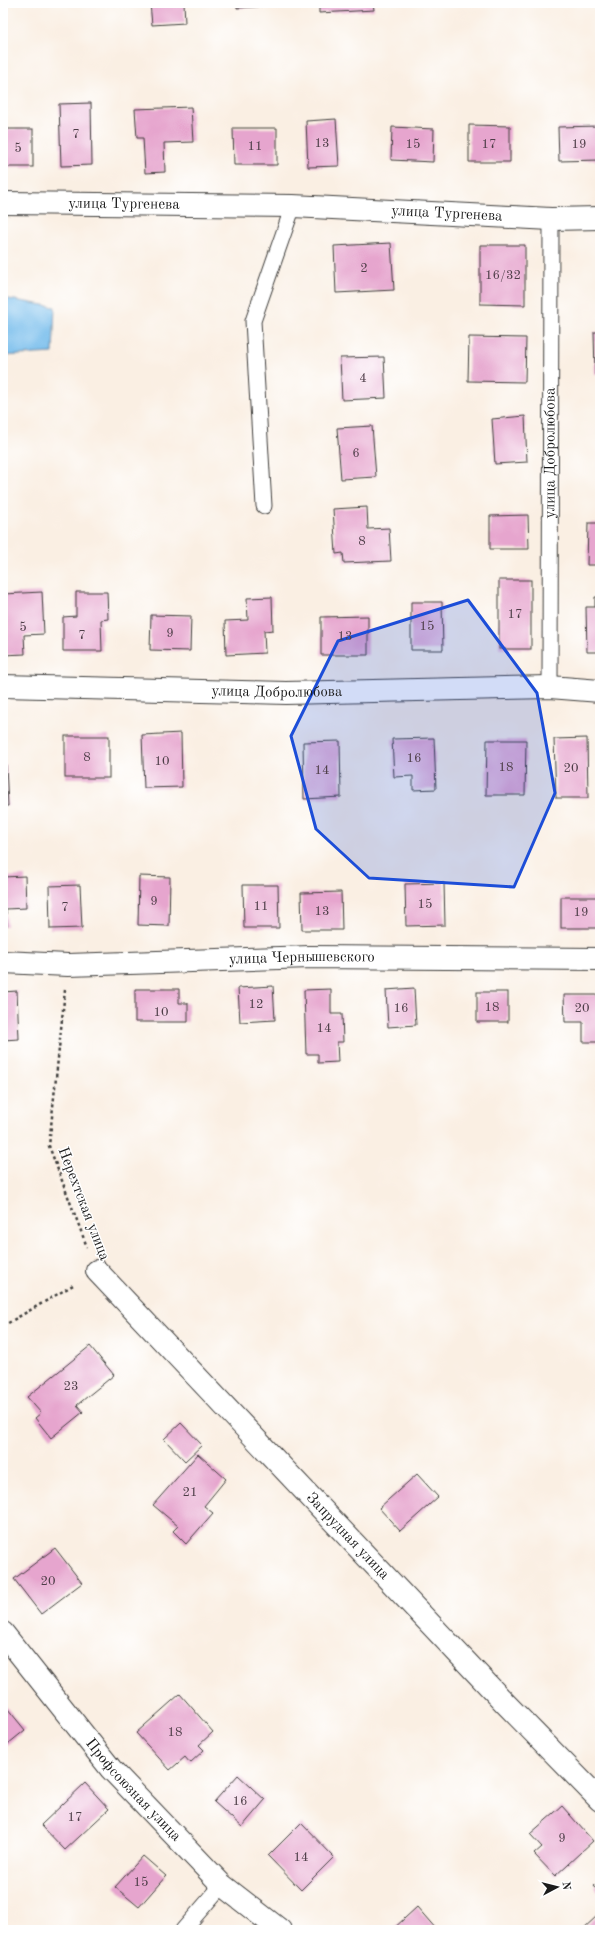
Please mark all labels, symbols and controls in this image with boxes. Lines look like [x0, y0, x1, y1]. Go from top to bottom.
house number: 7 [72, 128, 80, 141]
house number: 13 [314, 137, 330, 150]
house number: 15 [405, 138, 421, 151]
house number: 17 [481, 138, 497, 151]
house number: 19 [571, 138, 587, 151]
house number: 11 [247, 140, 263, 153]
house number: 5 [14, 142, 22, 155]
street label: улица Тургенева [68, 196, 180, 212]
street label: улица Тургенева [391, 203, 503, 224]
house number: 2 [360, 262, 368, 275]
house number: 16/32 [485, 269, 521, 282]
house number: 4 [359, 372, 367, 385]
street label: улица Добролюбова [543, 387, 558, 518]
house number: 6 [352, 447, 360, 460]
house number: 8 [358, 535, 366, 548]
house number: 17 [507, 608, 523, 621]
house number: 15 [419, 620, 435, 633]
house number: 5 [19, 621, 27, 634]
house number: 9 [166, 627, 174, 640]
house number: 7 [78, 629, 86, 642]
house number: 13 [337, 630, 353, 643]
street label: улица Добролюбова [211, 684, 343, 701]
house number: 8 [83, 751, 91, 764]
house number: 16 [406, 752, 422, 765]
house number: 10 [154, 755, 170, 768]
house number: 18 [498, 761, 514, 774]
house number: 20 [563, 762, 579, 775]
house number: 14 [314, 764, 330, 777]
house number: 9 [150, 895, 158, 908]
house number: 15 [417, 898, 433, 911]
house number: 11 [253, 900, 269, 913]
house number: 7 [61, 901, 69, 914]
house number: 13 [314, 905, 330, 918]
house number: 19 [573, 906, 589, 919]
street label: улица Чернышевского [229, 949, 375, 967]
house number: 12 [248, 998, 264, 1011]
house number: 18 [484, 1001, 500, 1014]
house number: 16 [393, 1002, 409, 1015]
house number: 20 [574, 1002, 590, 1015]
house number: 10 [153, 1006, 169, 1019]
house number: 14 [316, 1022, 332, 1035]
street label: Нерехтская улица [54, 1145, 112, 1263]
house number: 23 [63, 1380, 79, 1393]
house number: 21 [182, 1486, 198, 1499]
street label: Запрудная улица [303, 1490, 392, 1583]
house number: 20 [40, 1575, 56, 1588]
house number: 18 [167, 1726, 183, 1739]
street label: Профсоюзная улица [82, 1736, 184, 1845]
house number: 16 [232, 1795, 248, 1808]
house number: 17 [67, 1811, 83, 1824]
house number: 9 [558, 1832, 566, 1845]
house number: 14 [293, 1851, 309, 1864]
north arrow [537, 1867, 577, 1907]
house number: 15 [133, 1876, 149, 1889]
text: N [559, 1881, 571, 1891]

